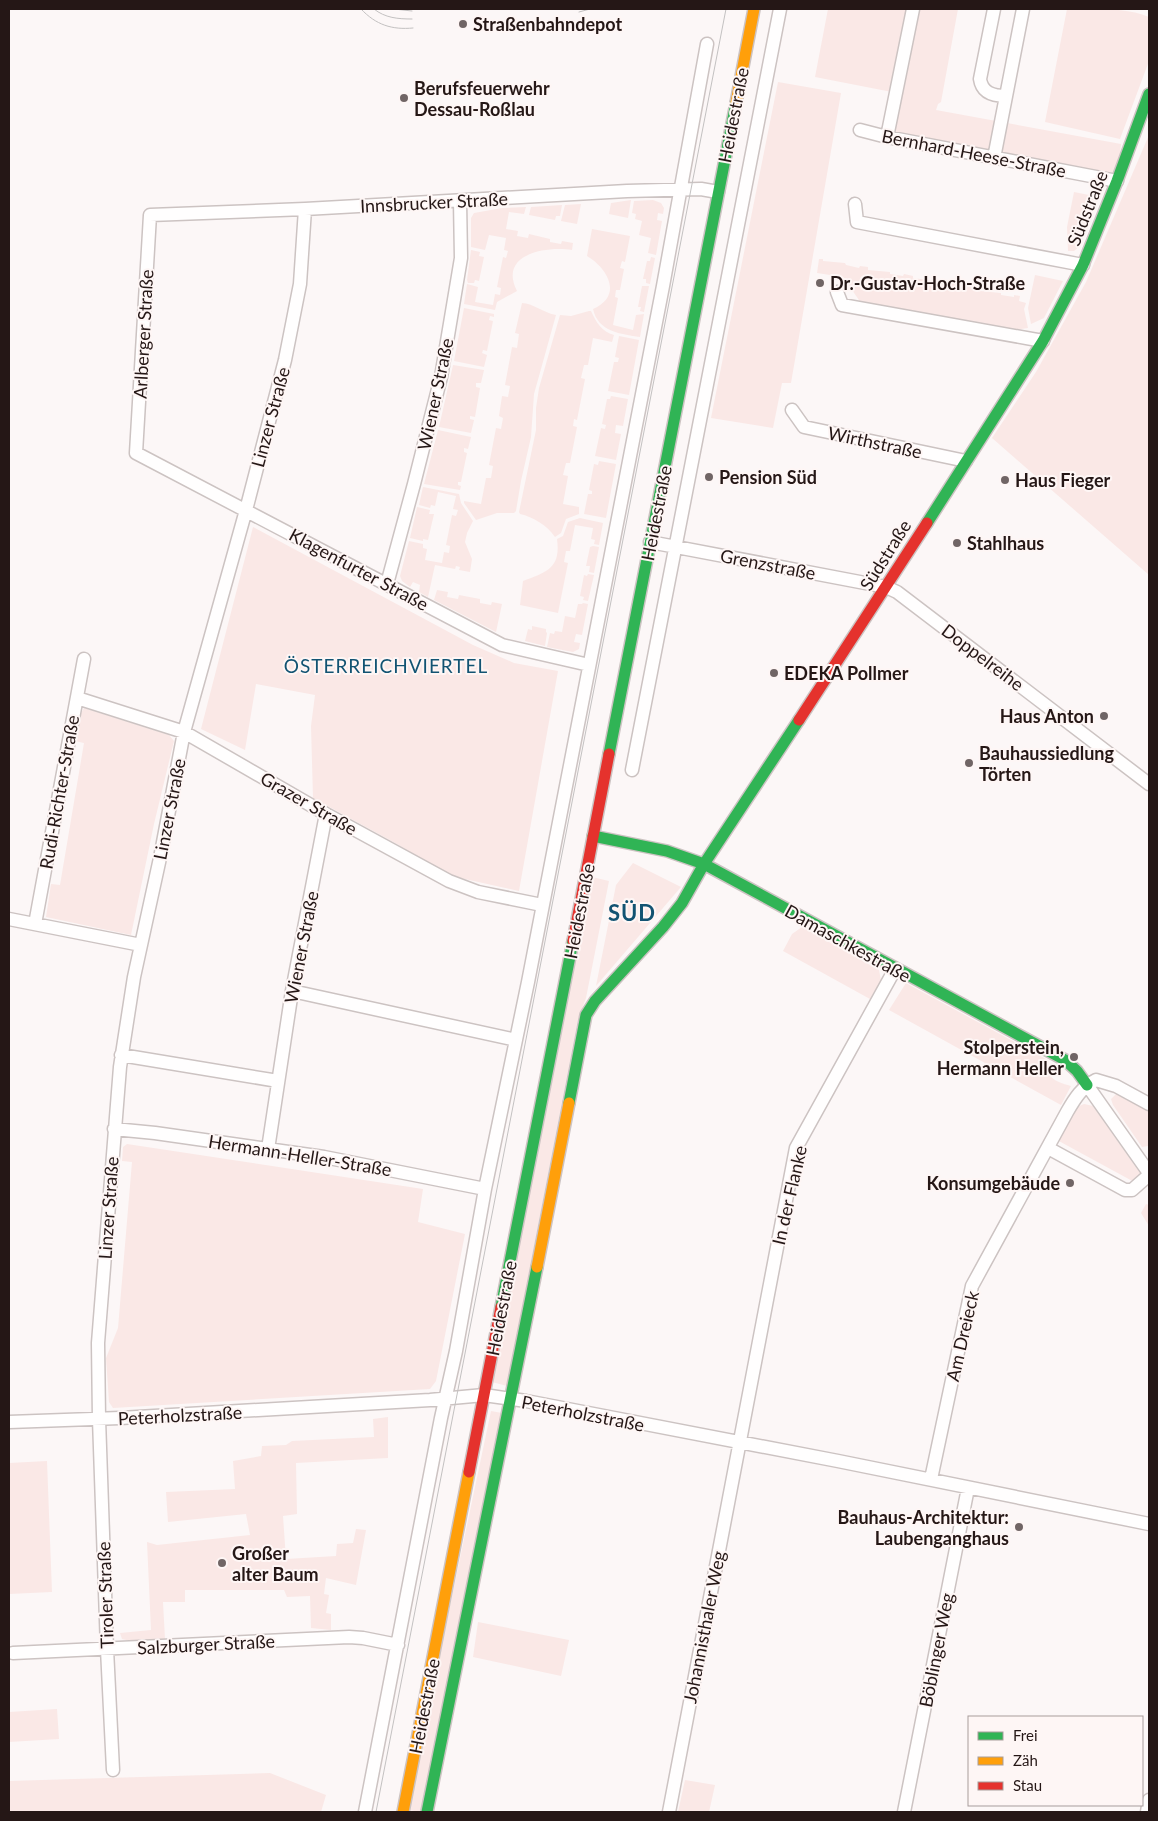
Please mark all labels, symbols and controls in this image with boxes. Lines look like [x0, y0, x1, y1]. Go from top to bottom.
place label: Straßenbahndepot [473, 13, 622, 35]
marker: Straßenbahndepot [457, 18, 469, 30]
street label: Heidestraße [713, 66, 753, 164]
place label: Berufsfeuerwehr Dessau-Roßlau [414, 77, 550, 120]
marker: Berufsfeuerwehr Dessau-Roßlau [398, 92, 410, 104]
street label: Bernhard-Heese-Straße [880, 124, 1068, 182]
street label: Südstraße [1062, 167, 1112, 249]
street label: Innsbrucker Straße [359, 187, 509, 217]
street label: Arlberger Straße [129, 269, 157, 399]
place label: Dr.-Gustav-Hoch-Straße [830, 272, 1026, 294]
marker: Dr.-Gustav-Hoch-Straße [814, 277, 826, 289]
street label: Wiener Straße [412, 336, 458, 452]
street label: Linzer Straße [246, 364, 294, 470]
street label: Wirthstraße [826, 421, 924, 463]
street label: Heidestraße [636, 464, 676, 562]
place label: Pension Süd [719, 466, 817, 488]
place label: Haus Fieger [1015, 469, 1111, 491]
marker: Pension Süd [703, 471, 715, 483]
marker: Haus Fieger [999, 474, 1011, 486]
street label: Südstraße [855, 516, 915, 594]
street label: Klagenfurter Straße [286, 523, 432, 615]
place label: Stahlhaus [967, 532, 1044, 554]
marker: Stahlhaus [951, 537, 963, 549]
street label: Grenzstraße [719, 544, 817, 584]
street label: Doppelreihe [938, 619, 1028, 695]
district label: ÖSTERREICHVIERTEL [284, 654, 488, 677]
place label: EDEKA Pollmer [784, 662, 909, 684]
marker: EDEKA Pollmer [768, 667, 780, 679]
place label: Haus Anton [1000, 705, 1094, 727]
marker: Haus Anton [1098, 710, 1110, 722]
street label: Rudi-Richter-Straße [35, 713, 83, 871]
place label: Bauhaussiedlung Törten [979, 742, 1114, 785]
street label: Linzer Straße [148, 756, 190, 862]
marker: Bauhaussiedlung Törten [963, 757, 975, 769]
street label: Grazer Straße [257, 767, 361, 839]
street label: Heidestraße [559, 862, 599, 960]
street label: Wiener Straße [279, 889, 323, 1005]
district label: SÜD [608, 899, 656, 926]
street label: Damaschkestraße [781, 899, 915, 987]
place label: Stolperstein, Hermann Heller [937, 1036, 1064, 1079]
marker: Stolperstein, Hermann Heller [1068, 1051, 1080, 1063]
street label: Hermann-Heller-Straße [207, 1130, 393, 1180]
street label: In der Flanke [767, 1143, 811, 1247]
street label: Linzer Straße [93, 1156, 123, 1260]
place label: Konsumgebäude [926, 1172, 1060, 1194]
marker: Konsumgebäude [1064, 1177, 1076, 1189]
street label: Heidestraße [481, 1259, 521, 1357]
street label: Am Dreieck [941, 1288, 983, 1383]
street label: Peterholzstraße [520, 1390, 646, 1436]
street label: Peterholzstraße [117, 1401, 243, 1429]
place label: Bauhaus-Architektur: Laubenganghaus [838, 1506, 1009, 1549]
marker: Bauhaus-Architektur: Laubenganghaus [1013, 1521, 1025, 1533]
street label: Tiroler Straße [92, 1541, 118, 1649]
place label: Großer alter Baum [232, 1542, 319, 1585]
street label: Johannisthaler Weg [678, 1549, 730, 1705]
marker: Großer alter Baum [216, 1557, 228, 1569]
street label: Böblinger Weg [914, 1591, 958, 1709]
street label: Salzburger Straße [136, 1629, 276, 1659]
street label: Heidestraße [404, 1657, 444, 1755]
legend [968, 1716, 1143, 1806]
text: Frei [1013, 1726, 1038, 1744]
text: Zäh [1013, 1751, 1038, 1769]
text: Stau [1013, 1776, 1042, 1794]

